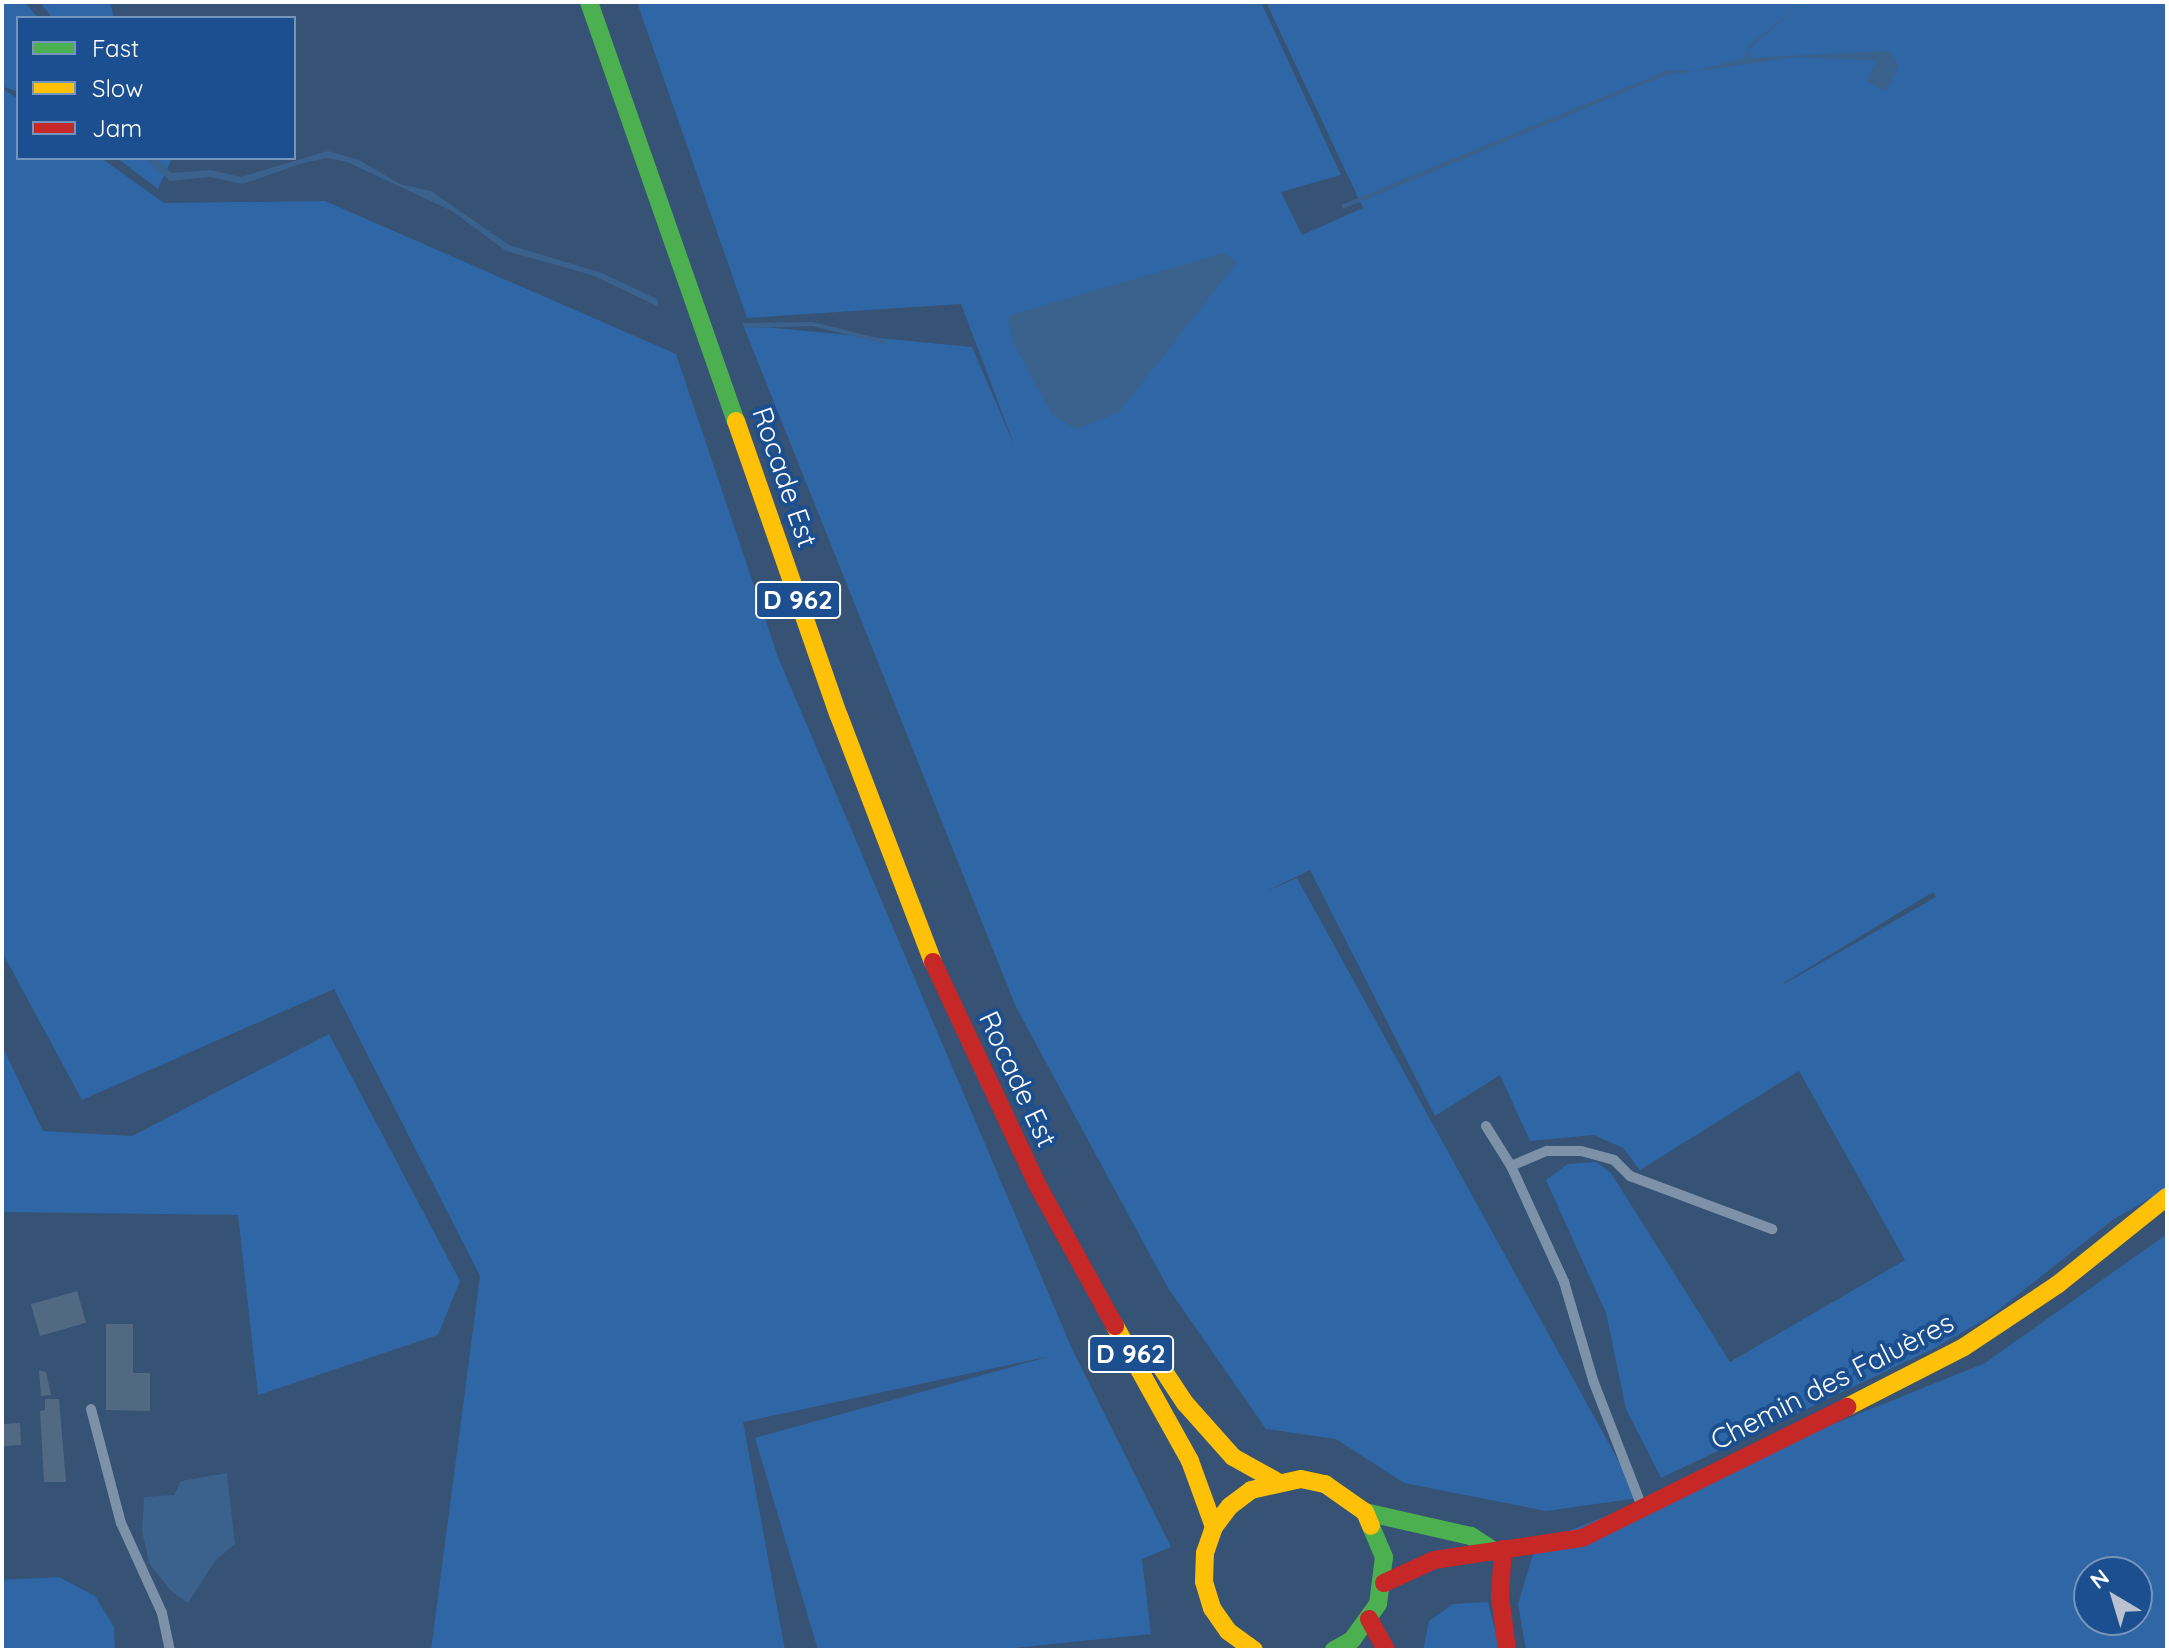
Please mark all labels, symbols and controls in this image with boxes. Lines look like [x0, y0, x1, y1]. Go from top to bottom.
legend [16, 16, 296, 160]
text: Fast [92, 33, 139, 63]
text: Slow [92, 73, 143, 103]
text: Jam [92, 113, 142, 143]
street label: Rocade Est [745, 403, 825, 551]
road number: D 962 [754, 578, 842, 622]
street label: Rocade Est [972, 1006, 1064, 1152]
street label: Chemin des Faluères [1705, 1305, 1959, 1457]
road number: D 962 [1087, 1332, 1175, 1376]
north arrow [2073, 1556, 2153, 1636]
text: N [2084, 1563, 2114, 1595]

